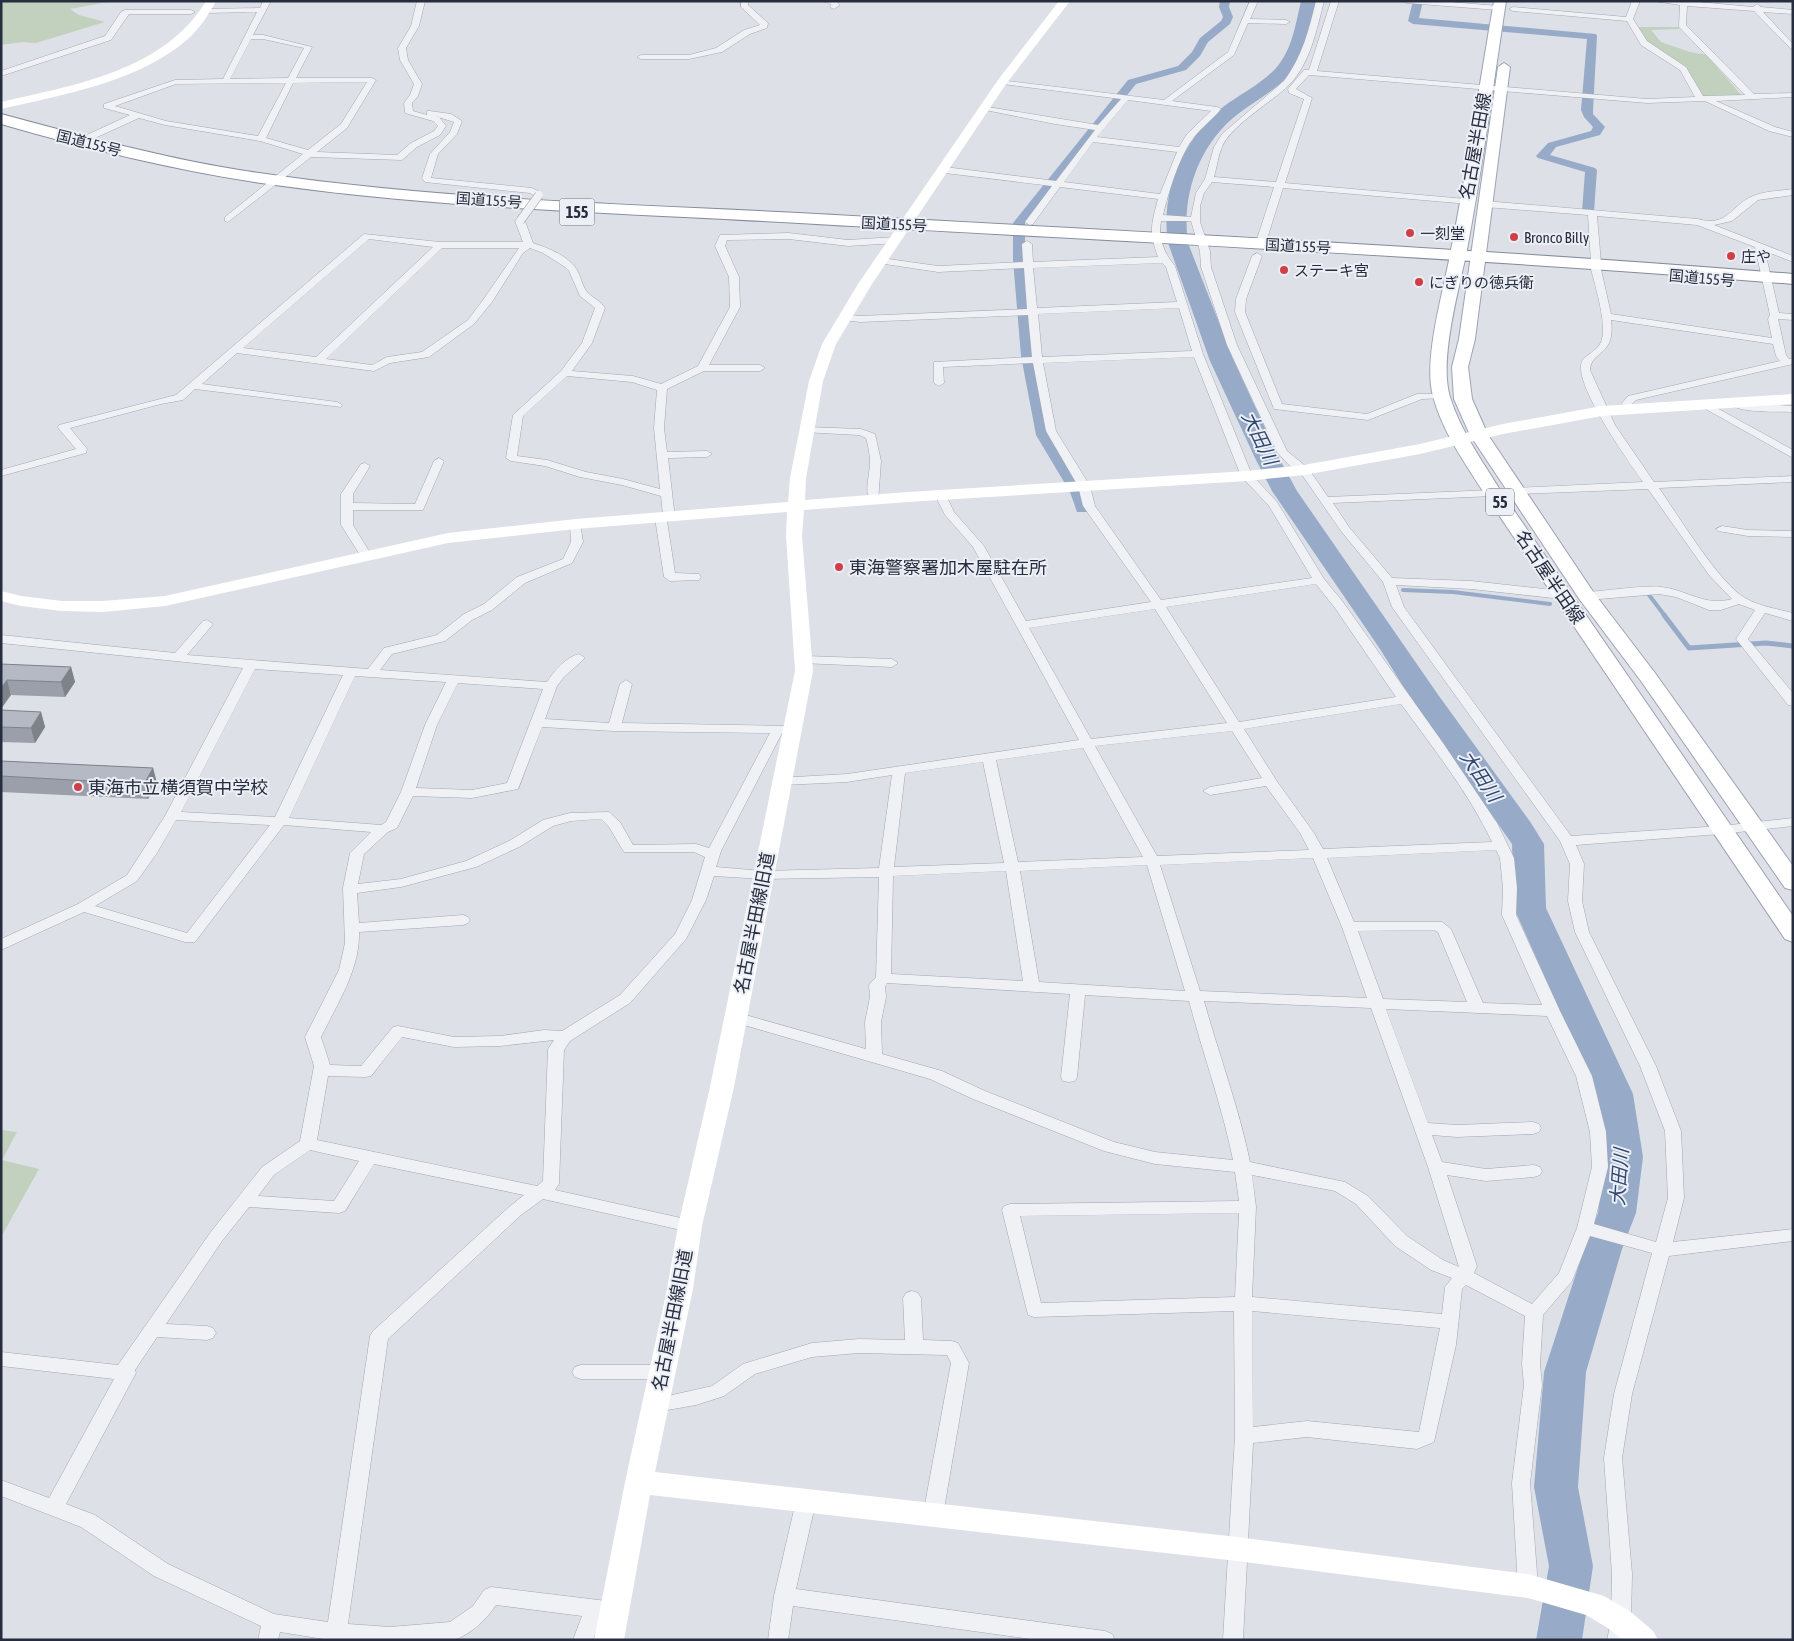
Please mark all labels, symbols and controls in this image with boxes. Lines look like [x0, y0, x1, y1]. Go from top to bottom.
street label: 名古屋半田線 [1455, 91, 1495, 201]
street label: 国道155号 [55, 127, 123, 159]
street label: 国道155号 [455, 189, 523, 211]
road number: 155 [560, 198, 594, 226]
street label: 国道155号 [861, 214, 927, 234]
place label: 一刻堂 [1420, 225, 1465, 242]
marker: 一刻堂 [1404, 227, 1416, 239]
place label: Bronco Billy [1524, 229, 1589, 246]
marker: Bronco Billy [1508, 231, 1520, 243]
street label: 国道155号 [1265, 236, 1331, 256]
place label: 庄や [1741, 248, 1771, 265]
marker: 庄や [1725, 250, 1737, 262]
place label: ステーキ宮 [1294, 262, 1369, 279]
marker: ステーキ宮 [1278, 264, 1290, 276]
street label: 国道155号 [1668, 267, 1736, 289]
place label: にぎりの徳兵衛 [1429, 274, 1534, 291]
marker: にぎりの徳兵衛 [1413, 276, 1425, 288]
water label: 大田川 [1238, 408, 1283, 470]
road number: 55 [1486, 488, 1514, 516]
street label: 名古屋半田線 [1511, 526, 1589, 628]
place label: 東海警察署加木屋駐在所 [849, 557, 1047, 578]
marker: 東海警察署加木屋駐在所 [833, 561, 845, 573]
water label: 大田川 [1456, 746, 1507, 807]
place label: 東海市立横須賀中学校 [88, 777, 268, 798]
marker: 東海市立横須賀中学校 [72, 781, 84, 793]
street label: 名古屋半田線旧道 [730, 850, 778, 996]
water label: 大田川 [1606, 1146, 1632, 1206]
street label: 名古屋半田線旧道 [648, 1247, 696, 1393]

